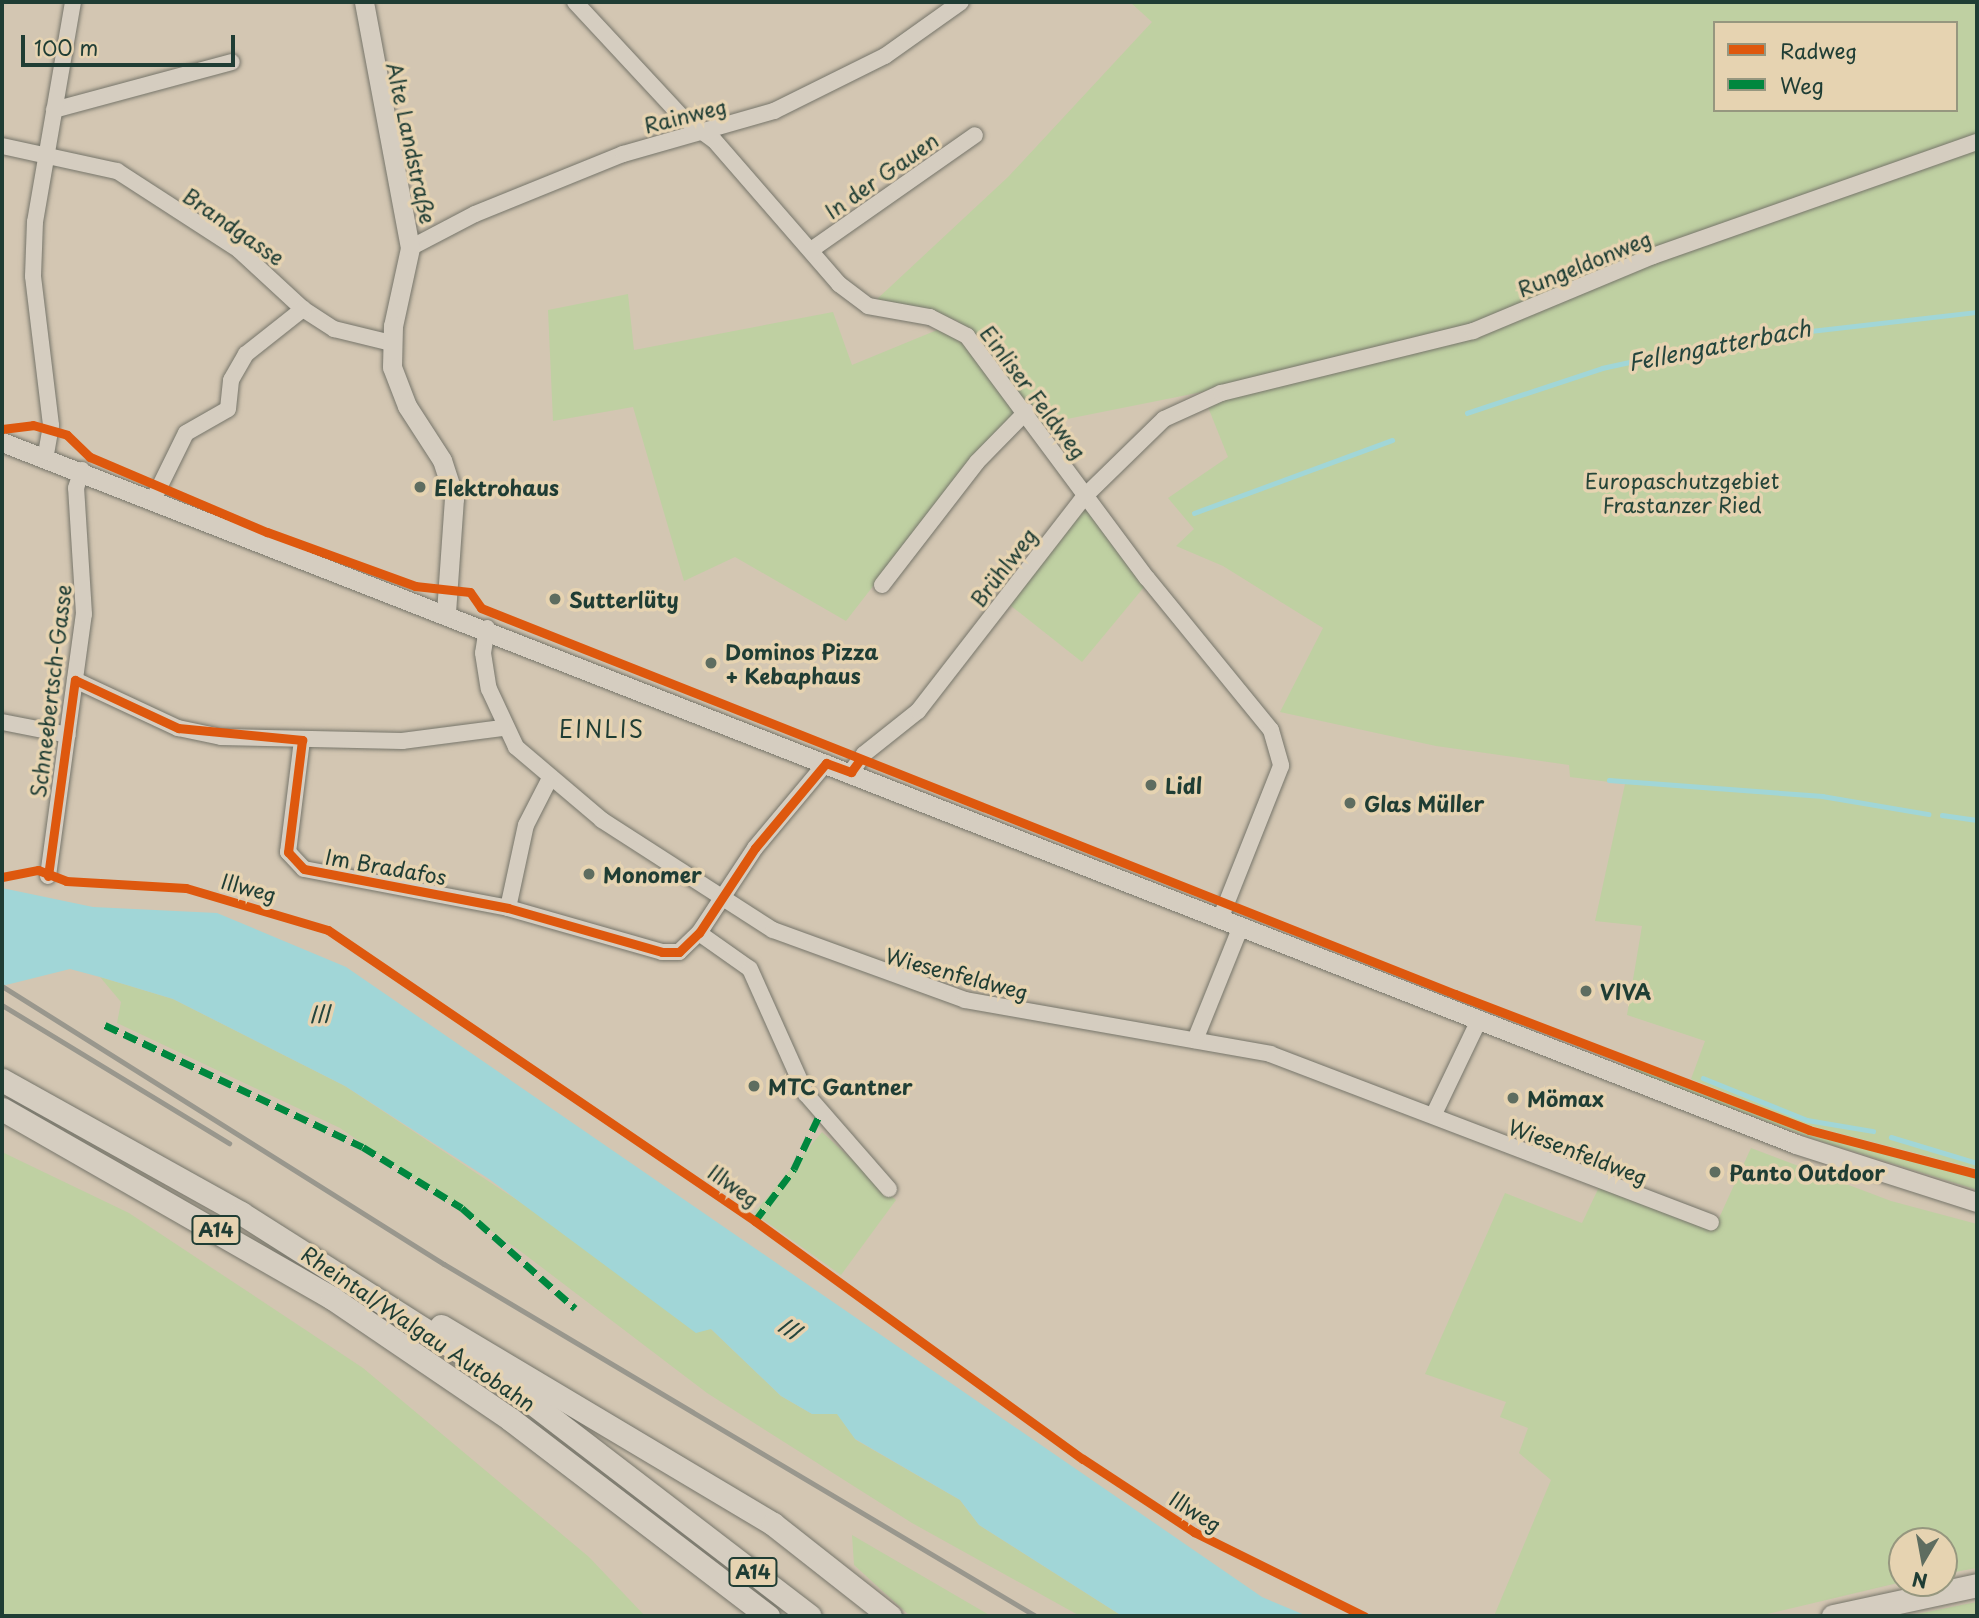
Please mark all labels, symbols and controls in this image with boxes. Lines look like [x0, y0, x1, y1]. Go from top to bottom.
scale bar [24, 21, 238, 65]
legend [1713, 21, 1958, 112]
text: 100 m [34, 31, 98, 63]
text: Radweg [1780, 34, 1857, 66]
street label: Alte Landstraße [383, 60, 441, 226]
text: Weg [1780, 69, 1824, 101]
street label: Rainweg [641, 93, 729, 137]
street label: In der Gauen [819, 126, 943, 224]
street label: Brandgasse [179, 182, 289, 270]
street label: Rungeldonweg [1513, 225, 1655, 301]
water label: Fellengatterbach [1625, 314, 1813, 376]
street label: Einliser Feldweg [976, 321, 1092, 463]
park label: Europaschutzgebiet Frastanzer Ried [1585, 467, 1779, 517]
place label: Elektrohaus [434, 474, 559, 500]
marker: Elektrohaus [412, 479, 428, 495]
street label: Brühlweg [965, 523, 1041, 611]
street label: Schneebertsch-Gasse [24, 583, 76, 799]
place label: Sutterlüty [569, 586, 679, 612]
marker: Sutterlüty [547, 591, 563, 607]
place label: Dominos Pizza + Kebaphaus [725, 638, 878, 688]
marker: Dominos Pizza + Kebaphaus [703, 655, 719, 671]
district label: EINLIS [560, 715, 644, 743]
place label: Lidl [1165, 772, 1202, 798]
marker: Lidl [1143, 777, 1159, 793]
place label: Glas Müller [1364, 790, 1485, 816]
marker: Glas Müller [1342, 795, 1358, 811]
street label: Im Bradafos [323, 843, 449, 889]
place label: Monomer [603, 861, 702, 887]
marker: Monomer [581, 866, 597, 882]
street label: Illweg [218, 868, 280, 906]
street label: Wiesenfeldweg [883, 942, 1031, 1004]
place label: VIVA [1600, 978, 1651, 1004]
marker: VIVA [1578, 983, 1594, 999]
water label: Ill [309, 1000, 329, 1028]
place label: MTC Gantner [768, 1073, 914, 1099]
marker: MTC Gantner [746, 1078, 762, 1094]
place label: Mömax [1527, 1085, 1604, 1111]
marker: Mömax [1505, 1090, 1521, 1106]
street label: Wiesenfeldweg [1505, 1113, 1651, 1189]
street label: Illweg [704, 1158, 764, 1212]
place label: Panto Outdoor [1729, 1159, 1886, 1185]
marker: Panto Outdoor [1707, 1164, 1723, 1180]
road number: A14 [190, 1214, 242, 1246]
street label: Rheintal/Walgau Autobahn [297, 1240, 541, 1416]
water label: Ill [773, 1311, 805, 1345]
street label: Illweg [1165, 1485, 1227, 1537]
north arrow [1888, 1527, 1958, 1597]
road number: A14 [727, 1556, 779, 1588]
text: N [1910, 1566, 1930, 1596]

